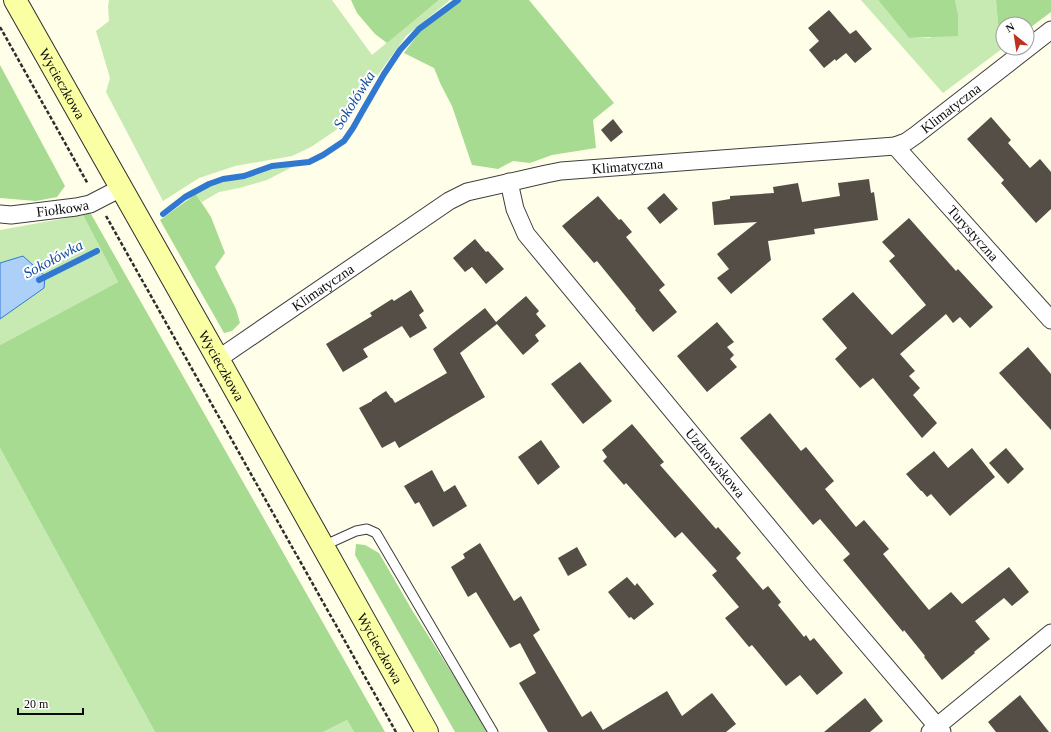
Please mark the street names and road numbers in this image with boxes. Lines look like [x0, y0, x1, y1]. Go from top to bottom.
street label: Wycieczkowa [36, 46, 88, 122]
street label: Klimatyczna [918, 80, 984, 136]
street label: Klimatyczna [591, 156, 665, 177]
street label: Fiołkowa [35, 197, 91, 220]
street label: Turystyczna [944, 203, 1002, 265]
street label: Klimatyczna [289, 261, 358, 314]
street label: Wycieczkowa [195, 328, 247, 404]
street label: Uzdrowiskowa [682, 426, 748, 501]
street label: Wycieczkowa [354, 611, 406, 687]

